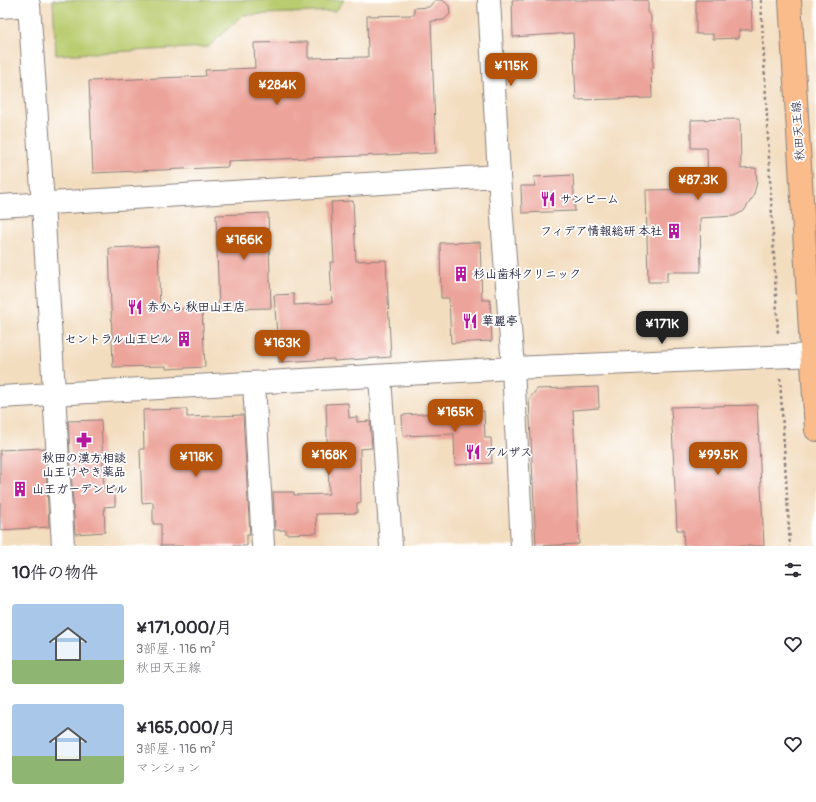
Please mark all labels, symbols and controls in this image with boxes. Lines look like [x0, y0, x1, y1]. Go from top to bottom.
pin: ¥115K [483, 53, 539, 87]
text: ¥115K [494, 58, 528, 74]
pin: ¥284K [249, 72, 305, 106]
text: ¥284K [258, 77, 296, 93]
street label: 秋田天王線 [789, 101, 808, 161]
pin: ¥87.3K [665, 167, 731, 201]
text: ¥87.3K [678, 172, 718, 188]
restaurant icon: サンビーム [539, 190, 557, 208]
place label: サンビーム [560, 192, 619, 207]
building icon: フィデア情報総研 本社 [665, 222, 683, 240]
place label: フィデア情報総研 本社 [540, 224, 662, 239]
pin: ¥166K [216, 227, 272, 261]
text: ¥166K [225, 232, 263, 248]
building icon: 杉山歯科クリニック [452, 265, 470, 283]
place label: 杉山歯科クリニック [473, 267, 581, 282]
restaurant icon: 赤から 秋田山王店 [126, 298, 144, 316]
place label: 赤から 秋田山王店 [147, 300, 246, 315]
pin: ¥171K [634, 311, 690, 345]
restaurant icon: 華麗亭 [461, 312, 479, 330]
place label: 華麗亭 [482, 314, 518, 329]
text: ¥171K [645, 316, 679, 332]
building icon: セントラル山王ビル [175, 330, 193, 348]
pin: ¥163K [254, 330, 310, 364]
place label: セントラル山王ビル [65, 332, 172, 347]
text: ¥163K [264, 335, 300, 351]
pin: ¥165K [427, 399, 483, 433]
text: ¥165K [437, 404, 473, 420]
pharmacy icon: 秋田の漢方相談 山王けやき薬品 [75, 431, 93, 449]
pin: ¥168K [301, 442, 357, 476]
pin: ¥99.5K [685, 442, 751, 476]
restaurant icon: アルザス [464, 443, 482, 461]
pin: ¥118K [168, 444, 224, 478]
place label: アルザス [485, 445, 532, 460]
text: ¥168K [311, 447, 347, 463]
text: ¥99.5K [698, 447, 738, 463]
text: ¥118K [179, 449, 213, 465]
place label: 秋田の漢方相談 山王けやき薬品 [42, 451, 126, 480]
building icon: 山王ガーデンビル [11, 480, 29, 498]
place label: 山王ガーデンビル [32, 482, 128, 497]
icon: filters [782, 559, 804, 581]
text: 10件の物件 [12, 562, 98, 583]
text: ¥171,000/月 [136, 617, 232, 638]
icon: home [44, 620, 92, 668]
icon: heart [782, 633, 804, 655]
text: 3部屋 · 116 m² [136, 641, 216, 657]
text: 秋田天王線 [136, 660, 201, 676]
text: ¥165,000/月 [136, 717, 236, 738]
icon: home [44, 720, 92, 768]
icon: heart [782, 733, 804, 755]
text: 3部屋 · 116 m² [136, 741, 216, 757]
text: マンション [136, 760, 200, 776]

